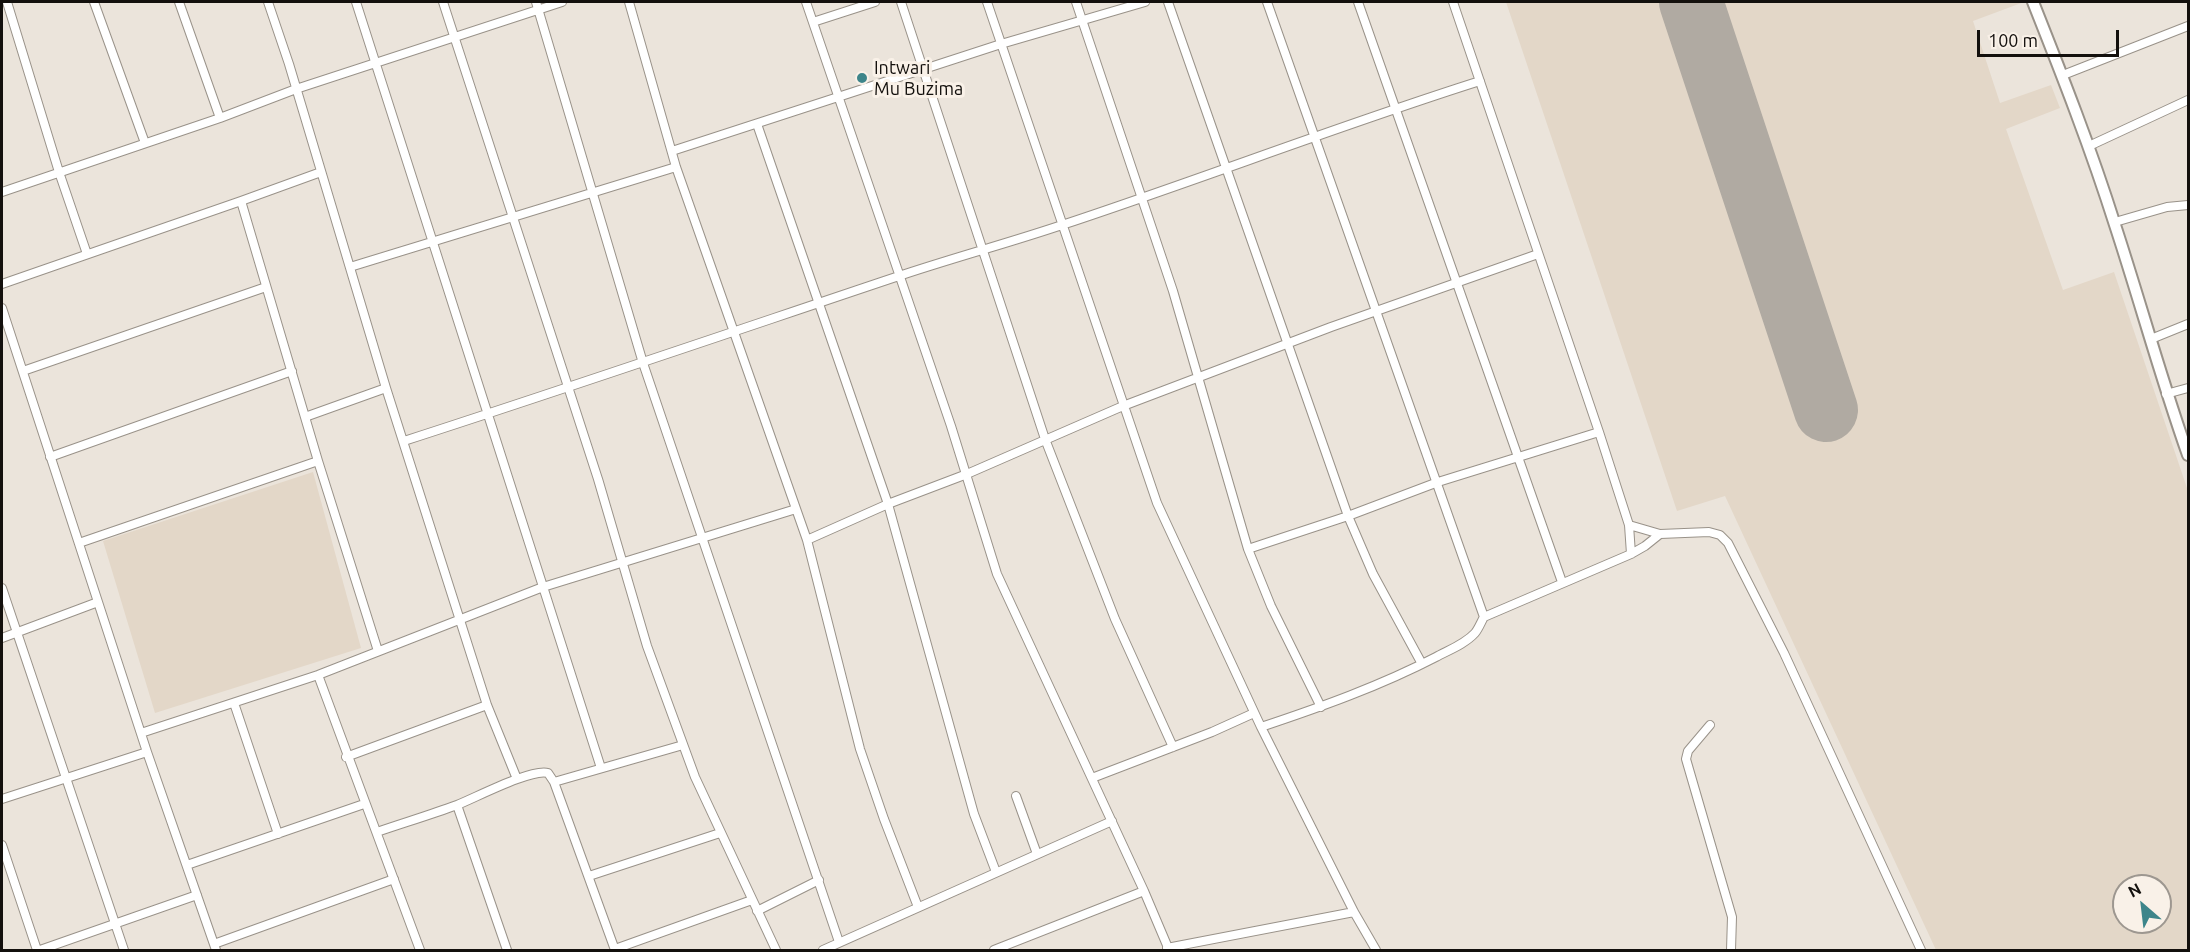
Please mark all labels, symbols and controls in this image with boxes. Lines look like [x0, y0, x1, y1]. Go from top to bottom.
scale bar [1980, 18, 2122, 56]
text: 100 m [1988, 30, 2038, 50]
place label: Intwari Mu Buzima [874, 57, 963, 100]
marker: Intwari Mu Buzima [855, 71, 869, 85]
north arrow [2112, 874, 2172, 934]
text: N [2125, 879, 2144, 901]

